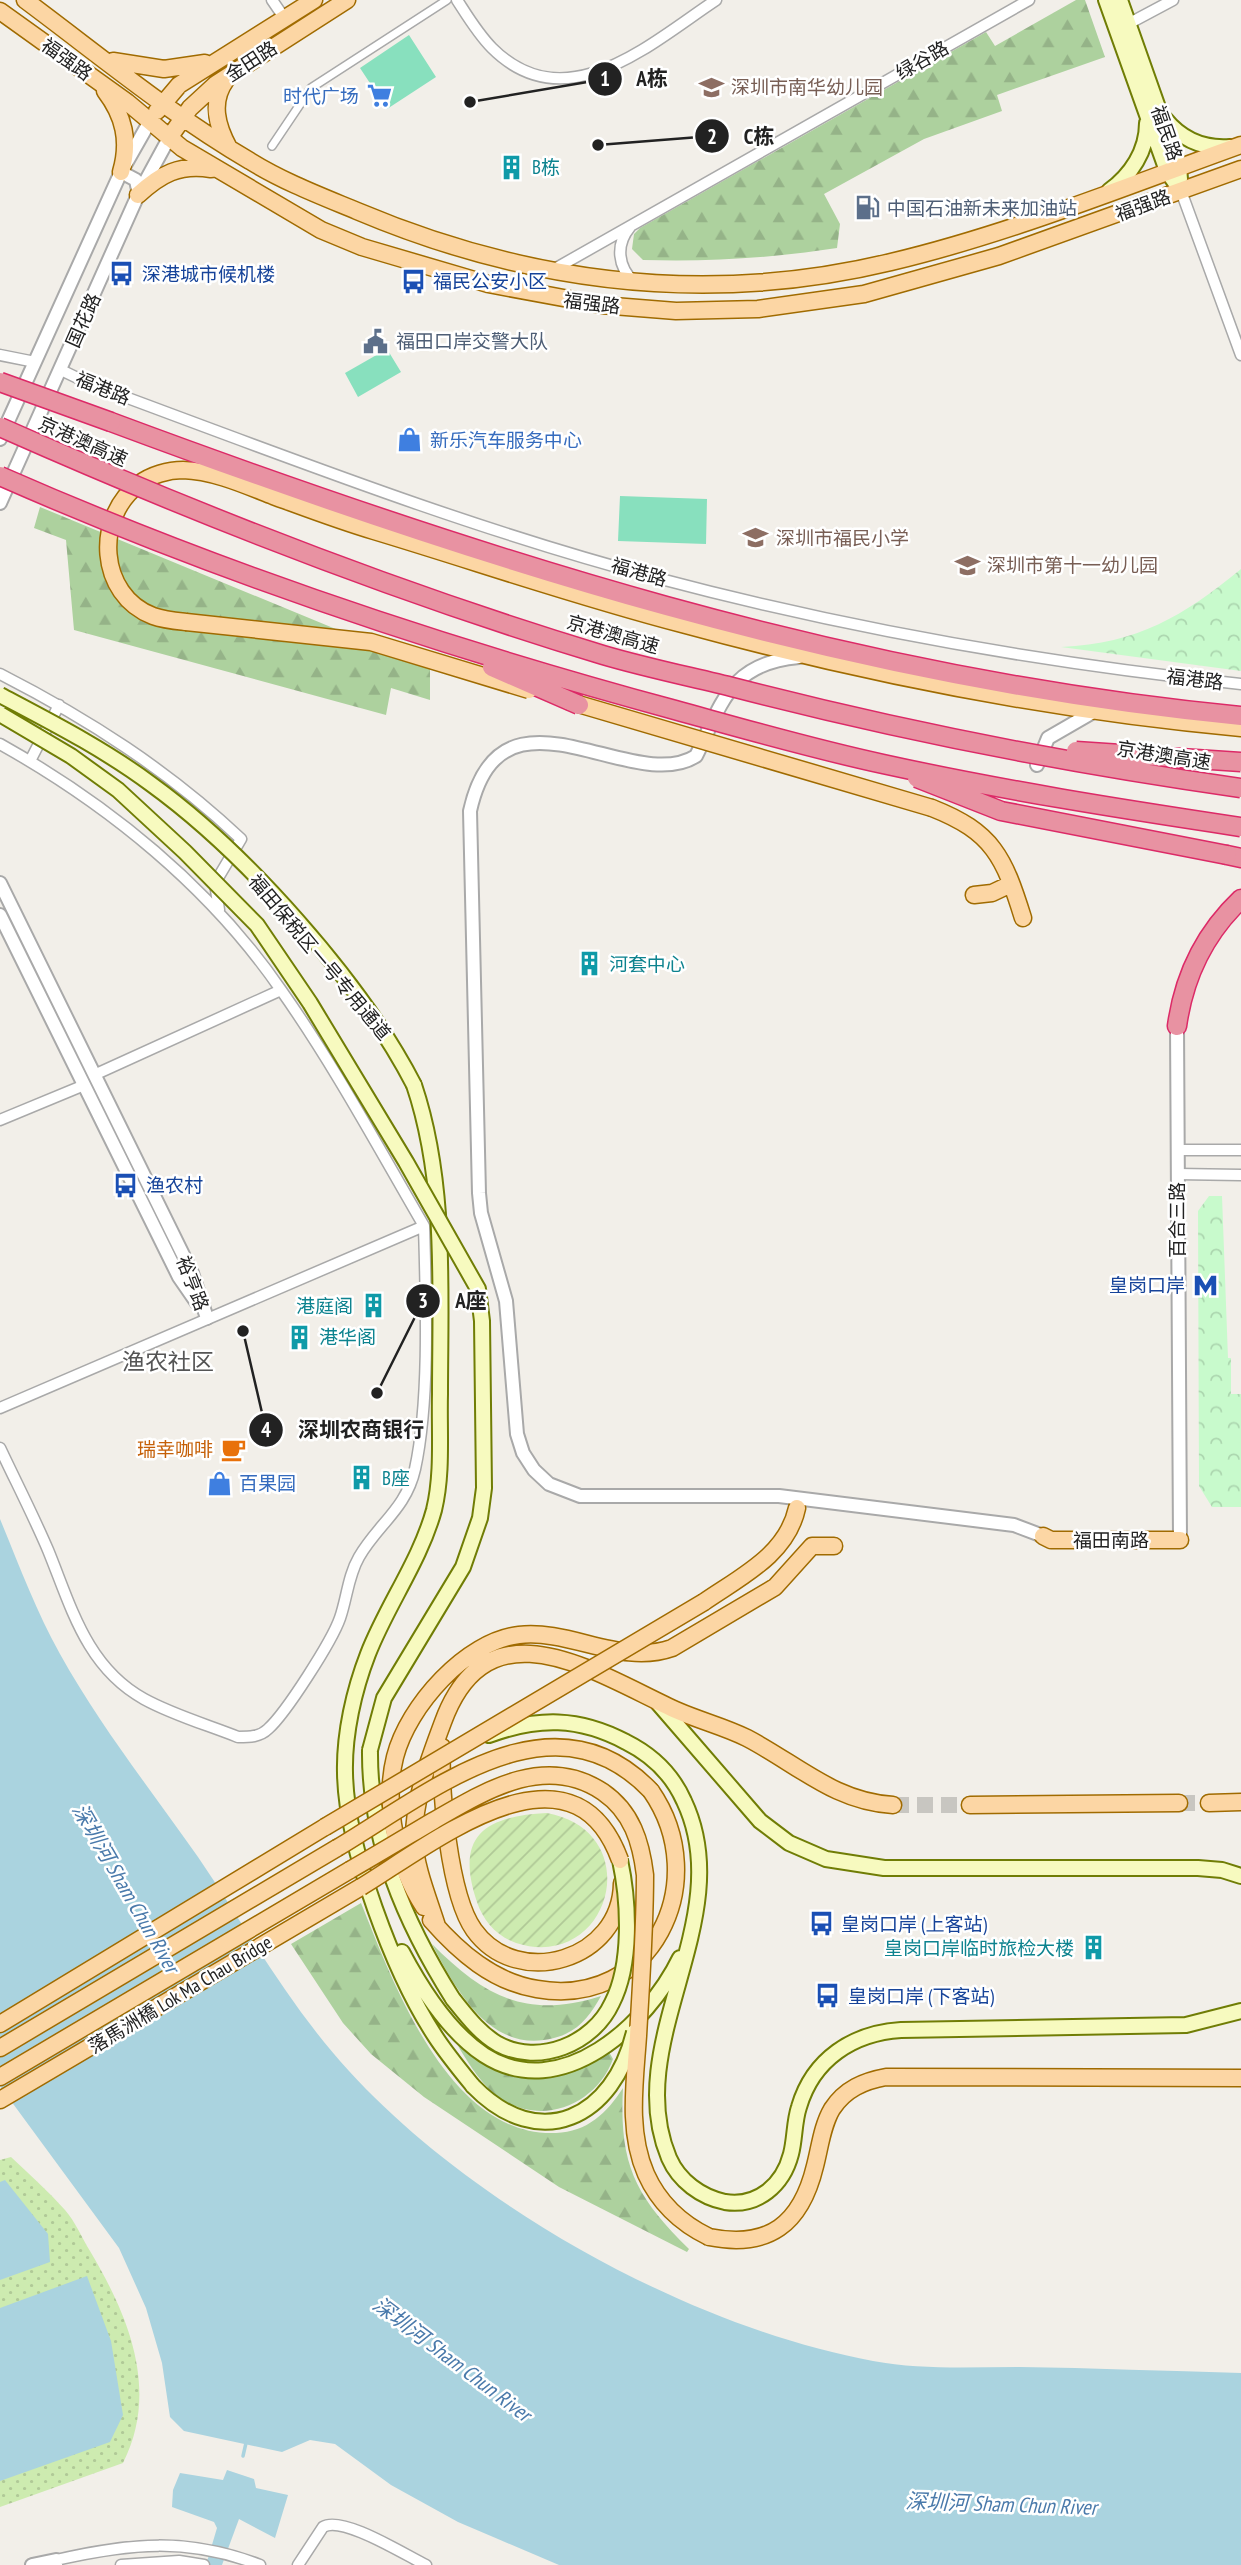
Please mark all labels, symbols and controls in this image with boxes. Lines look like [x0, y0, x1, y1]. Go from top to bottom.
street label: 福强路 [37, 33, 97, 85]
street label: 金田路 [221, 35, 281, 87]
street label: 绿谷路 [891, 35, 953, 85]
callout: A栋 [587, 58, 682, 100]
text: 1 [600, 65, 610, 92]
text: A栋 [635, 65, 668, 92]
school or university icon: 深圳市南华幼儿园 [697, 73, 725, 101]
place label: 深圳市南华幼儿园 [731, 75, 883, 99]
supermarket icon: 时代广场 [365, 82, 393, 110]
place label: 时代广场 [283, 84, 359, 108]
street label: 福民路 [1146, 102, 1188, 164]
callout: C栋 [694, 115, 788, 157]
text: 2 [707, 123, 717, 150]
text: C栋 [744, 123, 774, 150]
building icon: B栋 [498, 153, 526, 181]
place label: B栋 [532, 155, 560, 179]
street label: 福强路 [1112, 184, 1174, 226]
fuel station icon: 中国石油新未来加油站 [853, 194, 881, 222]
place label: 中国石油新未来加油站 [887, 196, 1077, 220]
bus stop icon: 深港城市候机楼 [108, 260, 136, 288]
place label: 深港城市候机楼 [142, 262, 275, 286]
bus stop icon: 福民公安小区 [399, 267, 427, 295]
place label: 福民公安小区 [433, 269, 547, 293]
street label: 福强路 [562, 288, 622, 318]
street label: 国花路 [60, 289, 106, 351]
public building icon: 福田口岸交警大队 [362, 327, 390, 355]
place label: 福田口岸交警大队 [396, 329, 548, 353]
street label: 福港路 [72, 366, 134, 410]
street label: 京港澳高速 [35, 411, 131, 471]
shop icon: 新乐汽车服务中心 [396, 426, 424, 454]
place label: 新乐汽车服务中心 [430, 428, 582, 452]
school or university icon: 深圳市福民小学 [742, 524, 770, 552]
place label: 深圳市福民小学 [776, 526, 909, 550]
school or university icon: 深圳市第十一幼儿园 [953, 551, 981, 579]
street label: 福港路 [608, 553, 670, 591]
place label: 深圳市第十一幼儿园 [987, 553, 1158, 577]
street label: 京港澳高速 [564, 609, 662, 659]
street label: 福港路 [1165, 664, 1225, 694]
street label: 京港澳高速 [1115, 736, 1213, 774]
street label: 福田保税区一号专用通道 [244, 869, 396, 1045]
building icon: 河套中心 [575, 950, 603, 978]
place label: 河套中心 [609, 952, 685, 976]
bus stop icon: 渔农村 [112, 1171, 140, 1199]
place label: 渔农村 [146, 1173, 203, 1197]
street label: 百合三路 [1165, 1182, 1189, 1258]
street label: 裕亨路 [172, 1252, 214, 1314]
metro station icon: 皇岗口岸 [1191, 1271, 1219, 1299]
place label: 皇岗口岸 [1109, 1273, 1185, 1297]
callout: A座 [406, 1280, 500, 1322]
text: 3 [418, 1287, 428, 1314]
text: A座 [454, 1287, 487, 1314]
building icon: 港庭阁 [359, 1292, 387, 1320]
place label: 港庭阁 [296, 1294, 353, 1318]
building icon: 港华阁 [285, 1323, 313, 1351]
place label: 港华阁 [319, 1325, 376, 1349]
district label: 渔农社区 [122, 1347, 214, 1376]
callout: 深圳农商银行 [249, 1409, 438, 1451]
text: 4 [261, 1416, 271, 1443]
text: 深圳农商银行 [298, 1416, 424, 1443]
cafe icon: 瑞幸咖啡 [219, 1435, 247, 1463]
place label: 瑞幸咖啡 [137, 1437, 213, 1461]
building icon: B座 [348, 1464, 376, 1492]
place label: B座 [382, 1466, 410, 1490]
shop icon: 百果园 [205, 1469, 233, 1497]
place label: 百果园 [239, 1471, 296, 1495]
street label: 福田南路 [1073, 1528, 1149, 1552]
water label: 深圳河 Sham Chun River [67, 1799, 187, 1980]
bus stop icon: 皇岗口岸 (上客站) [807, 1910, 835, 1938]
place label: 皇岗口岸 (上客站) [841, 1912, 987, 1936]
street label: 落馬洲橋 Lok Ma Chau Bridge [84, 1930, 276, 2058]
building icon: 皇岗口岸临时旅检大楼 [1080, 1934, 1108, 1962]
place label: 皇岗口岸临时旅检大楼 [884, 1936, 1074, 1960]
bus stop icon: 皇岗口岸 (下客站) [814, 1982, 842, 2010]
place label: 皇岗口岸 (下客站) [848, 1984, 994, 2008]
water label: 深圳河 Sham Chun River [368, 2291, 539, 2429]
water label: 深圳河 Sham Chun River [905, 2487, 1100, 2521]

